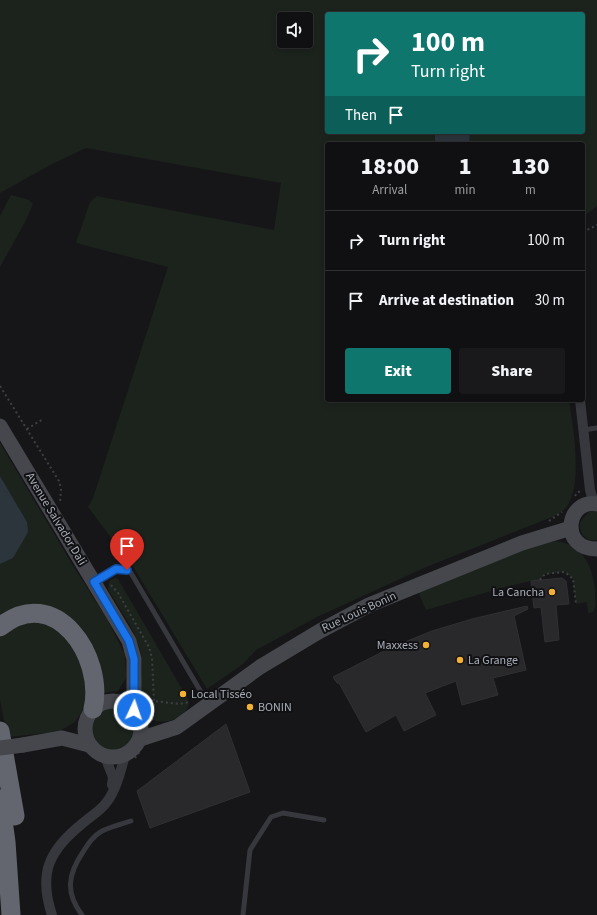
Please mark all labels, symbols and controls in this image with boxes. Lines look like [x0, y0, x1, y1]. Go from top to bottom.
map controls [277, 12, 313, 48]
button: sound [277, 12, 313, 48]
text: 100 m [411, 22, 485, 62]
icon: right [345, 28, 397, 80]
text: Turn right [411, 59, 485, 84]
icon: arrive [385, 104, 407, 126]
text: Then [345, 105, 377, 126]
text: 18:00 [360, 149, 419, 184]
text: 1 [459, 149, 472, 184]
text: 130 [511, 149, 550, 184]
text: Arrival [372, 181, 407, 199]
text: min [455, 181, 476, 199]
text: m [525, 181, 536, 199]
icon: right [345, 230, 367, 252]
text: Turn right [379, 230, 445, 251]
text: 100 m [527, 230, 565, 251]
icon: arrive [345, 290, 367, 312]
text: Arrive at destination [379, 290, 514, 311]
text: 30 m [535, 290, 565, 311]
button: Exit [345, 348, 451, 394]
button: Share [459, 348, 565, 394]
street label: Avenue Salvador Dali [22, 469, 90, 569]
pin [110, 529, 144, 570]
icon: arrive [116, 535, 138, 557]
place label: La Cancha [492, 584, 544, 601]
street label: Rue Louis Bonin [319, 587, 399, 637]
marker: La Cancha [547, 587, 557, 597]
place label: Maxxess [377, 637, 418, 654]
marker: Maxxess [421, 640, 431, 650]
place label: La Grange [468, 652, 518, 669]
marker: La Grange [455, 655, 465, 665]
place label: Local Tisséo [191, 686, 252, 703]
position arrow [113, 689, 155, 731]
marker: Local Tisséo [178, 689, 188, 699]
place label: BONIN [258, 699, 292, 716]
marker: BONIN [245, 702, 255, 712]

